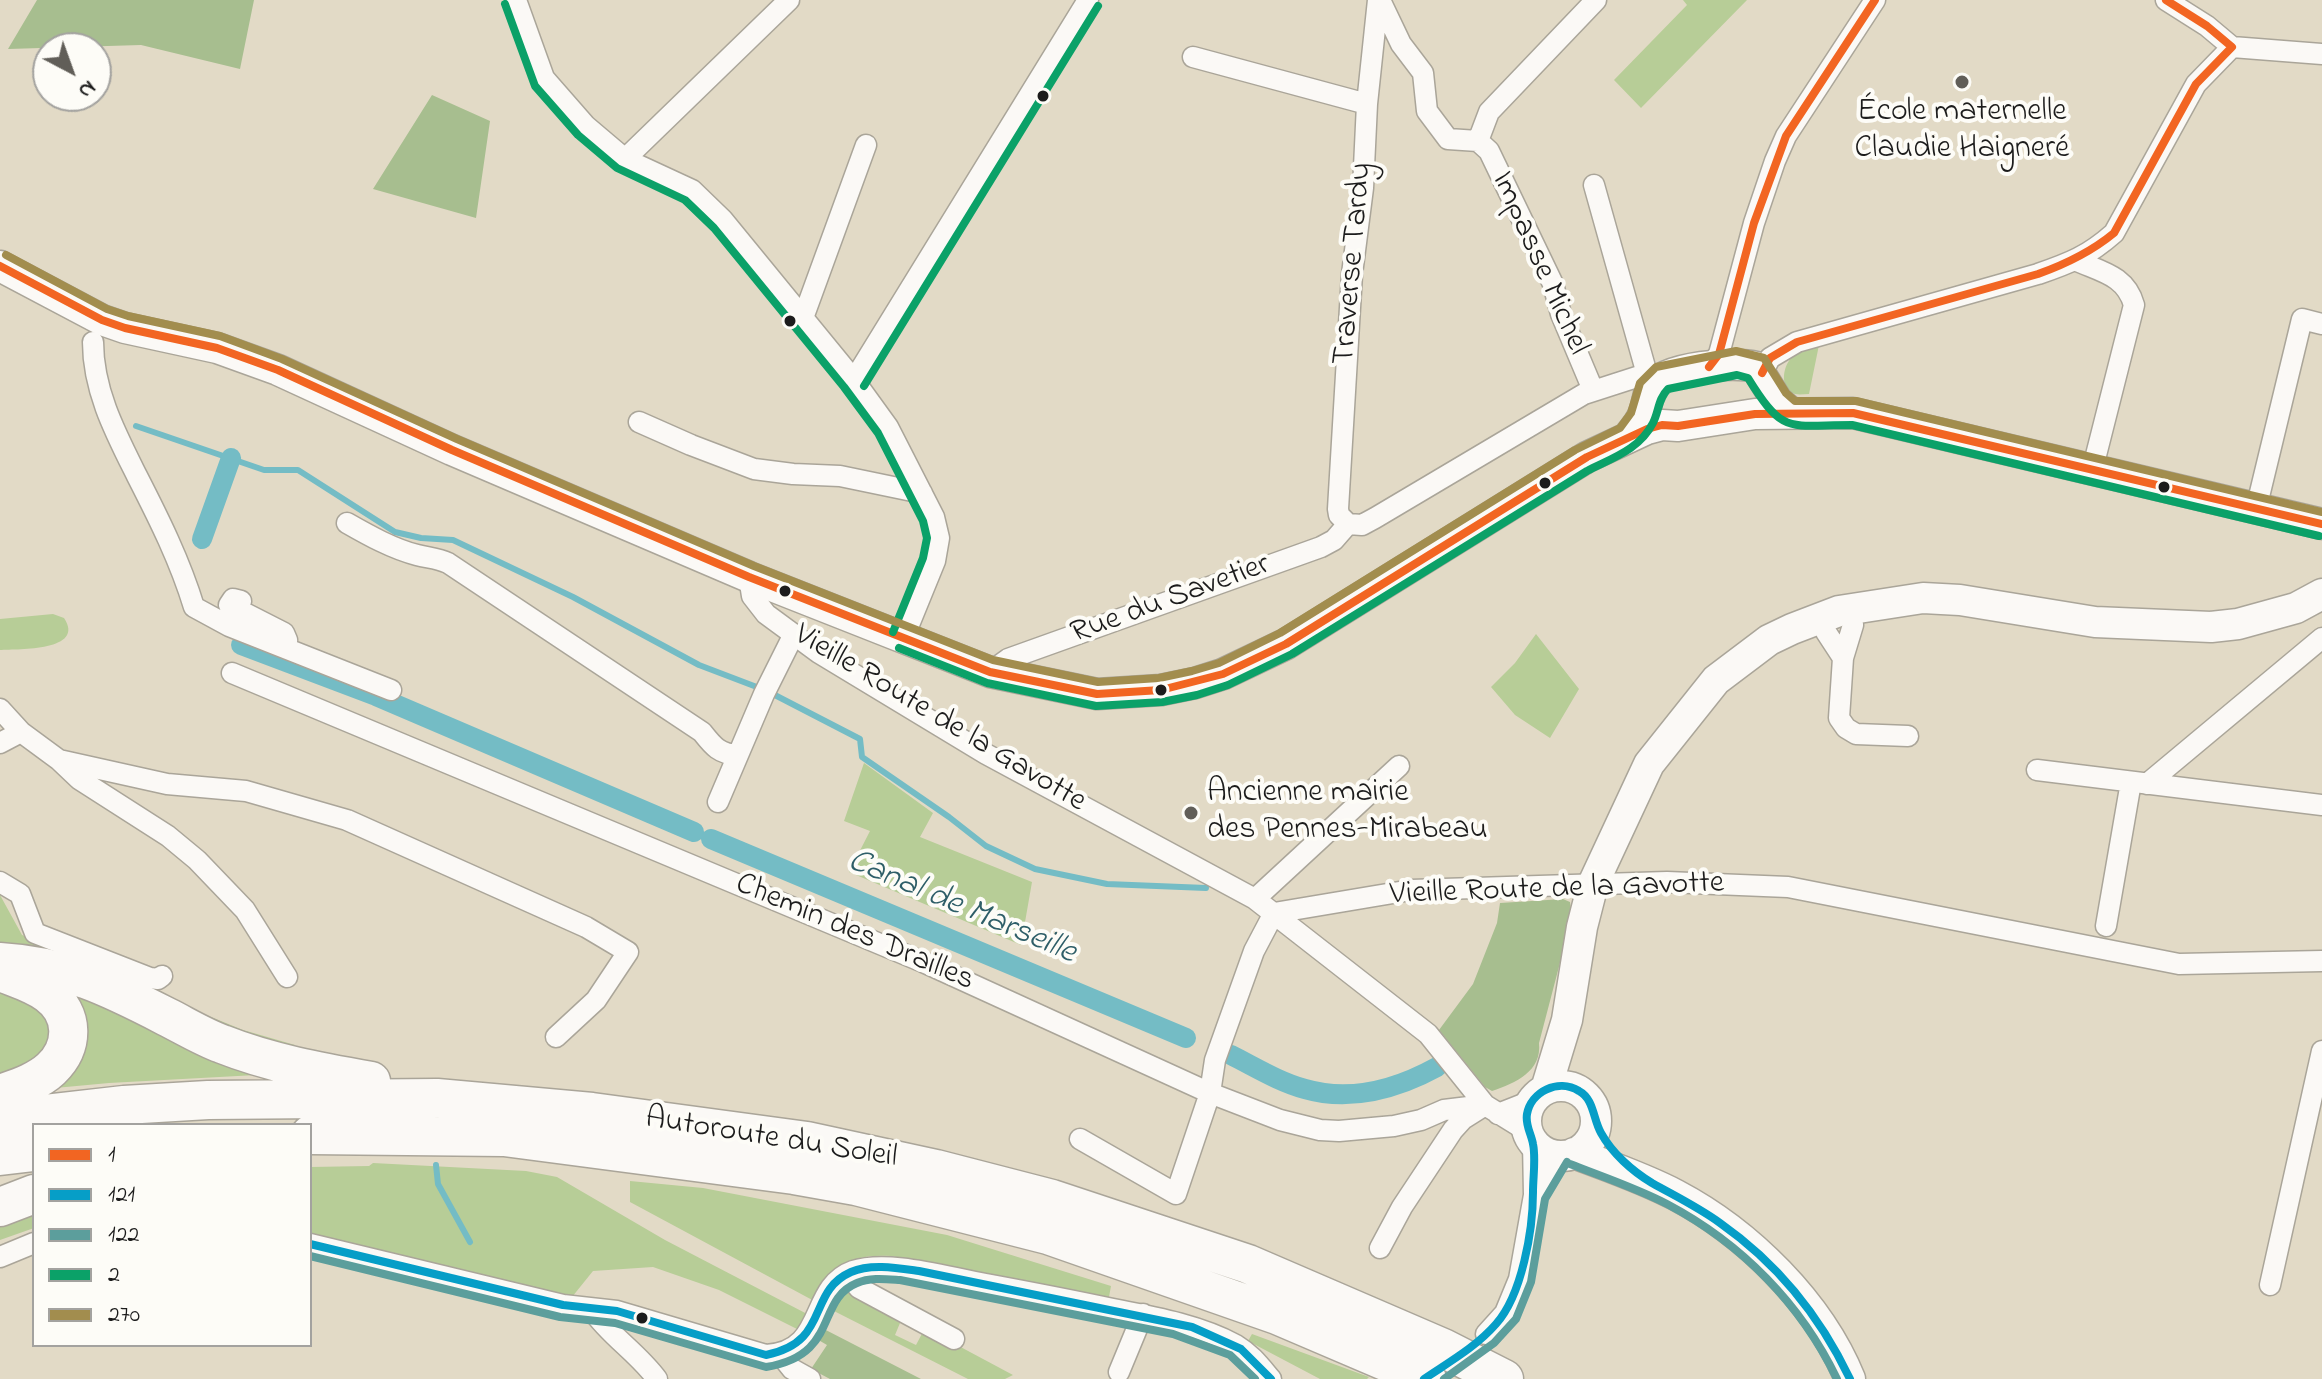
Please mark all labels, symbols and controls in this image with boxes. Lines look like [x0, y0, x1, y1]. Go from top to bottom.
north arrow [32, 32, 112, 112]
text: N [70, 72, 103, 106]
marker: École maternelle Claudie Haigneré [1953, 73, 1971, 91]
unlabelled marker [1035, 88, 1051, 104]
place label: École maternelle Claudie Haigneré [1855, 95, 2069, 170]
street label: Traverse Tardy [1327, 161, 1383, 367]
street label: Impasse Michel [1481, 167, 1595, 361]
unlabelled marker [782, 313, 798, 329]
unlabelled marker [1537, 475, 1553, 491]
unlabelled marker [2156, 479, 2172, 495]
street label: Rue du Savetier [1066, 547, 1276, 655]
unlabelled marker [777, 583, 793, 599]
street label: Vieille Route de la Gavotte [786, 617, 1092, 823]
unlabelled marker [1153, 682, 1169, 698]
place label: Ancienne mairie des Pennes-Mirabeau [1207, 776, 1488, 851]
marker: Ancienne mairie des Pennes-Mirabeau [1182, 804, 1200, 822]
water label: Canal de Marseille [841, 843, 1081, 975]
street label: Chemin des Drailles [729, 866, 979, 1002]
street label: Vieille Route de la Gavotte [1389, 866, 1725, 916]
street label: Autoroute du Soleil [642, 1101, 900, 1179]
legend [32, 1123, 312, 1347]
text: 1 [108, 1138, 116, 1173]
text: 121 [108, 1178, 135, 1213]
text: 122 [108, 1218, 140, 1253]
text: 2 [108, 1258, 120, 1293]
text: 270 [108, 1298, 140, 1333]
unlabelled marker [634, 1310, 650, 1326]

